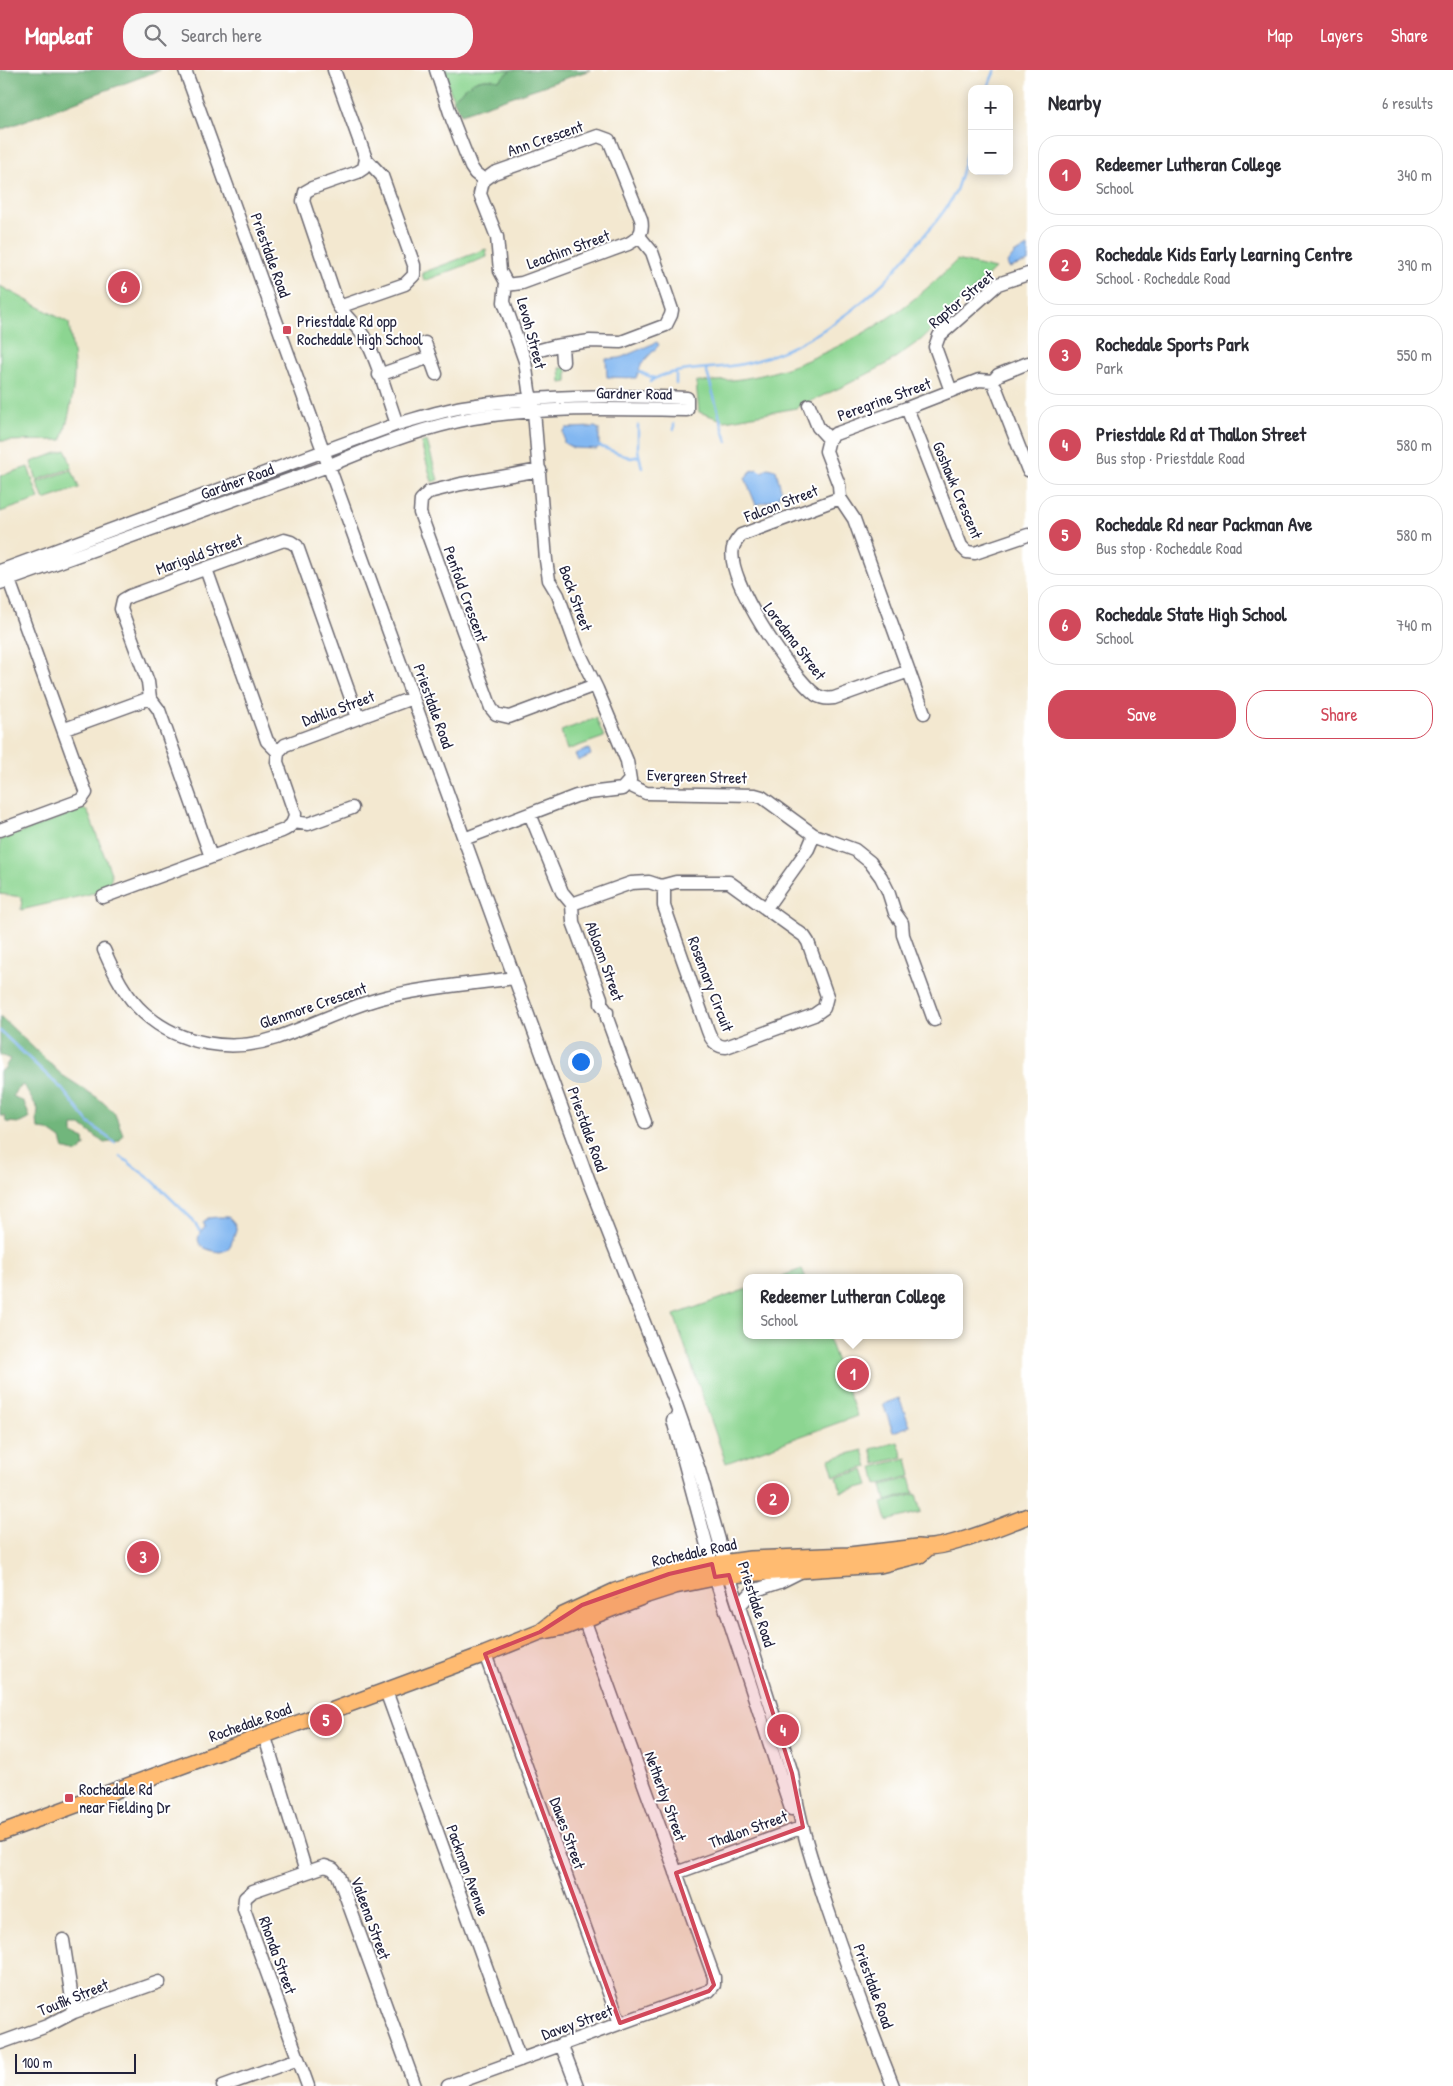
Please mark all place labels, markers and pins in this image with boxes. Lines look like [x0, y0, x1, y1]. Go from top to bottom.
pin: 6 [108, 268, 140, 306]
place label: Priestdale Rd opp Rochedale High School [297, 310, 424, 350]
marker: Priestdale Rd opp Rochedale High School [281, 324, 293, 336]
pin: 1 [837, 1355, 869, 1393]
pin: 2 [757, 1480, 789, 1518]
pin: 3 [127, 1538, 159, 1576]
pin: 5 [310, 1701, 342, 1739]
pin: 4 [767, 1711, 799, 1749]
place label: Rochedale Rd near Fielding Dr [79, 1778, 171, 1818]
marker: Rochedale Rd near Fielding Dr [63, 1792, 75, 1804]

